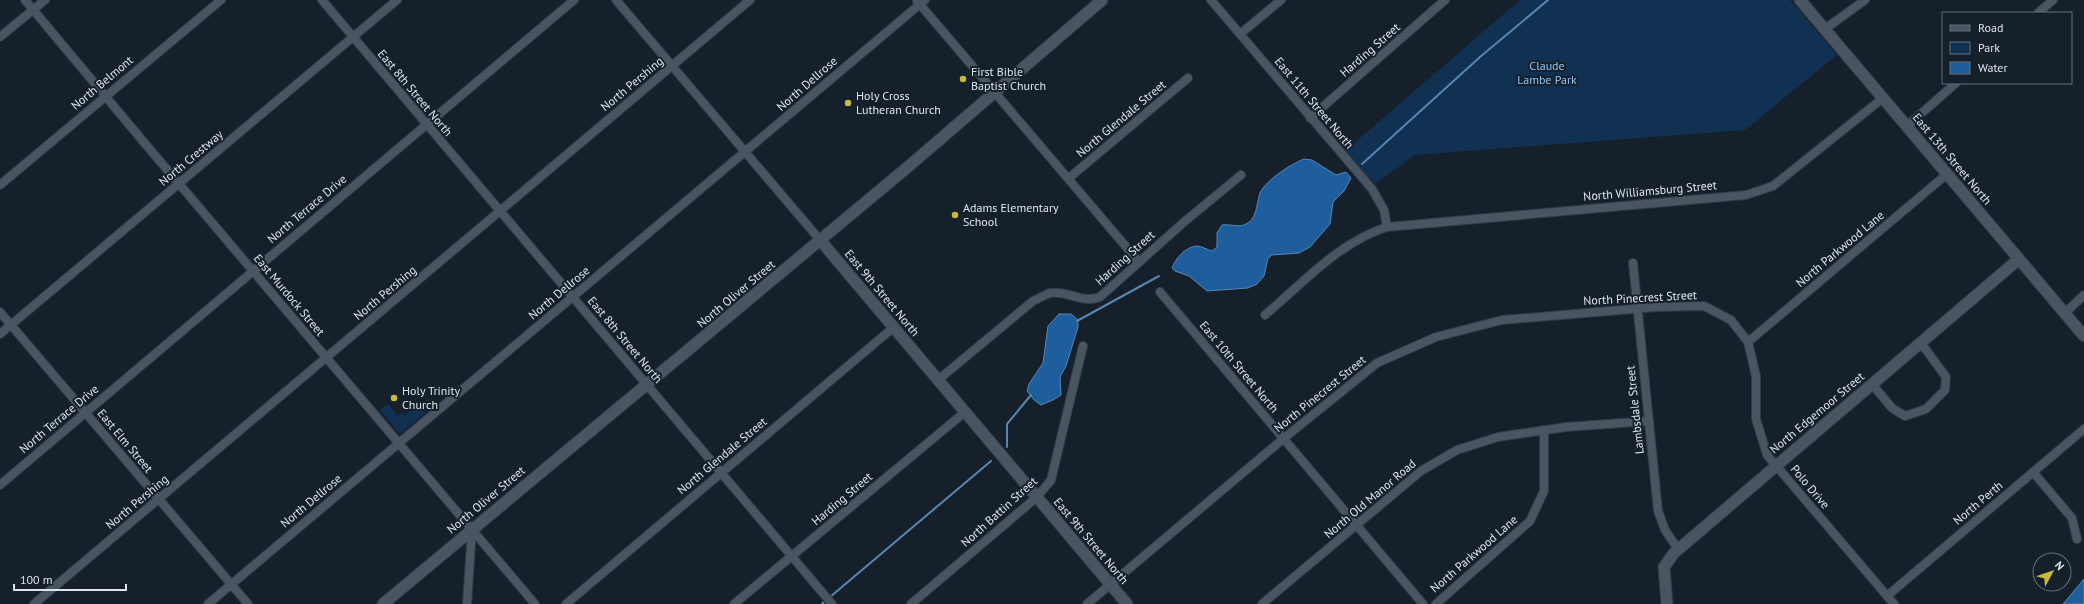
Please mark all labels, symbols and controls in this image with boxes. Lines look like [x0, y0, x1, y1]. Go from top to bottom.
legend [1942, 12, 2072, 84]
street label: Harding Street [1337, 19, 1403, 80]
text: Road [1978, 20, 2003, 35]
text: Park [1978, 40, 2000, 55]
street label: East 8th Street North [375, 46, 456, 139]
street label: North Belmont [68, 52, 136, 113]
street label: North Pershing [597, 53, 666, 114]
street label: North Dellrose [773, 53, 840, 114]
street label: East 11th Street North [1272, 54, 1357, 152]
park label: Claude Lambe Park [1517, 58, 1577, 87]
text: Water [1978, 60, 2008, 75]
place label: First Bible Baptist Church [971, 64, 1046, 93]
marker: First Bible Baptist Church [958, 74, 968, 84]
street label: North Glendale Street [1073, 77, 1168, 160]
place label: Holy Cross Lutheran Church [856, 88, 941, 117]
marker: Holy Cross Lutheran Church [843, 98, 853, 108]
street label: East 13th Street North [1910, 110, 1995, 208]
street label: North Crestway [156, 126, 226, 189]
street label: North Terrace Drive [264, 171, 349, 246]
street label: North Williamsburg Street [1583, 177, 1717, 204]
place label: Adams Elementary School [963, 200, 1059, 229]
street label: North Parkwood Lane [1792, 207, 1887, 290]
marker: Adams Elementary School [950, 210, 960, 220]
street label: Harding Street [1092, 227, 1157, 288]
street label: East 9th Street North [842, 246, 923, 339]
street label: East Murdock Street [251, 251, 328, 339]
street label: North Oliver Street [694, 257, 778, 331]
street label: North Pershing [350, 262, 419, 323]
street label: North Dellrose [525, 263, 592, 323]
street label: North Pinecrest Street [1583, 287, 1697, 308]
street label: East 8th Street North [585, 293, 666, 386]
street label: East 10th Street North [1197, 318, 1282, 416]
street label: North Pinecrest Street [1271, 352, 1369, 435]
street label: Lambsdale Street [1622, 365, 1647, 455]
street label: North Edgemoor Street [1766, 369, 1867, 457]
street label: North Terrace Drive [16, 381, 101, 456]
place label: Holy Trinity Church [402, 383, 461, 412]
marker: Holy Trinity Church [389, 393, 399, 403]
street label: East Elm Street [94, 406, 156, 475]
street label: North Glendale Street [674, 414, 769, 497]
street label: North Old Manor Road [1321, 456, 1419, 541]
street label: Polo Drive [1788, 462, 1833, 512]
street label: North Oliver Street [444, 463, 528, 537]
street label: Harding Street [808, 469, 875, 528]
street label: North Pershing [102, 471, 171, 532]
street label: North Dellrose [277, 471, 344, 531]
street label: North Battin Street [957, 473, 1040, 550]
street label: North Perth [1950, 478, 2006, 528]
street label: East 9th Street North [1051, 494, 1132, 587]
street label: North Parkwood Lane [1427, 512, 1520, 596]
north arrow [2032, 552, 2072, 592]
text: N [2052, 558, 2067, 573]
scale bar [14, 566, 126, 592]
text: 100 m [20, 572, 53, 587]

